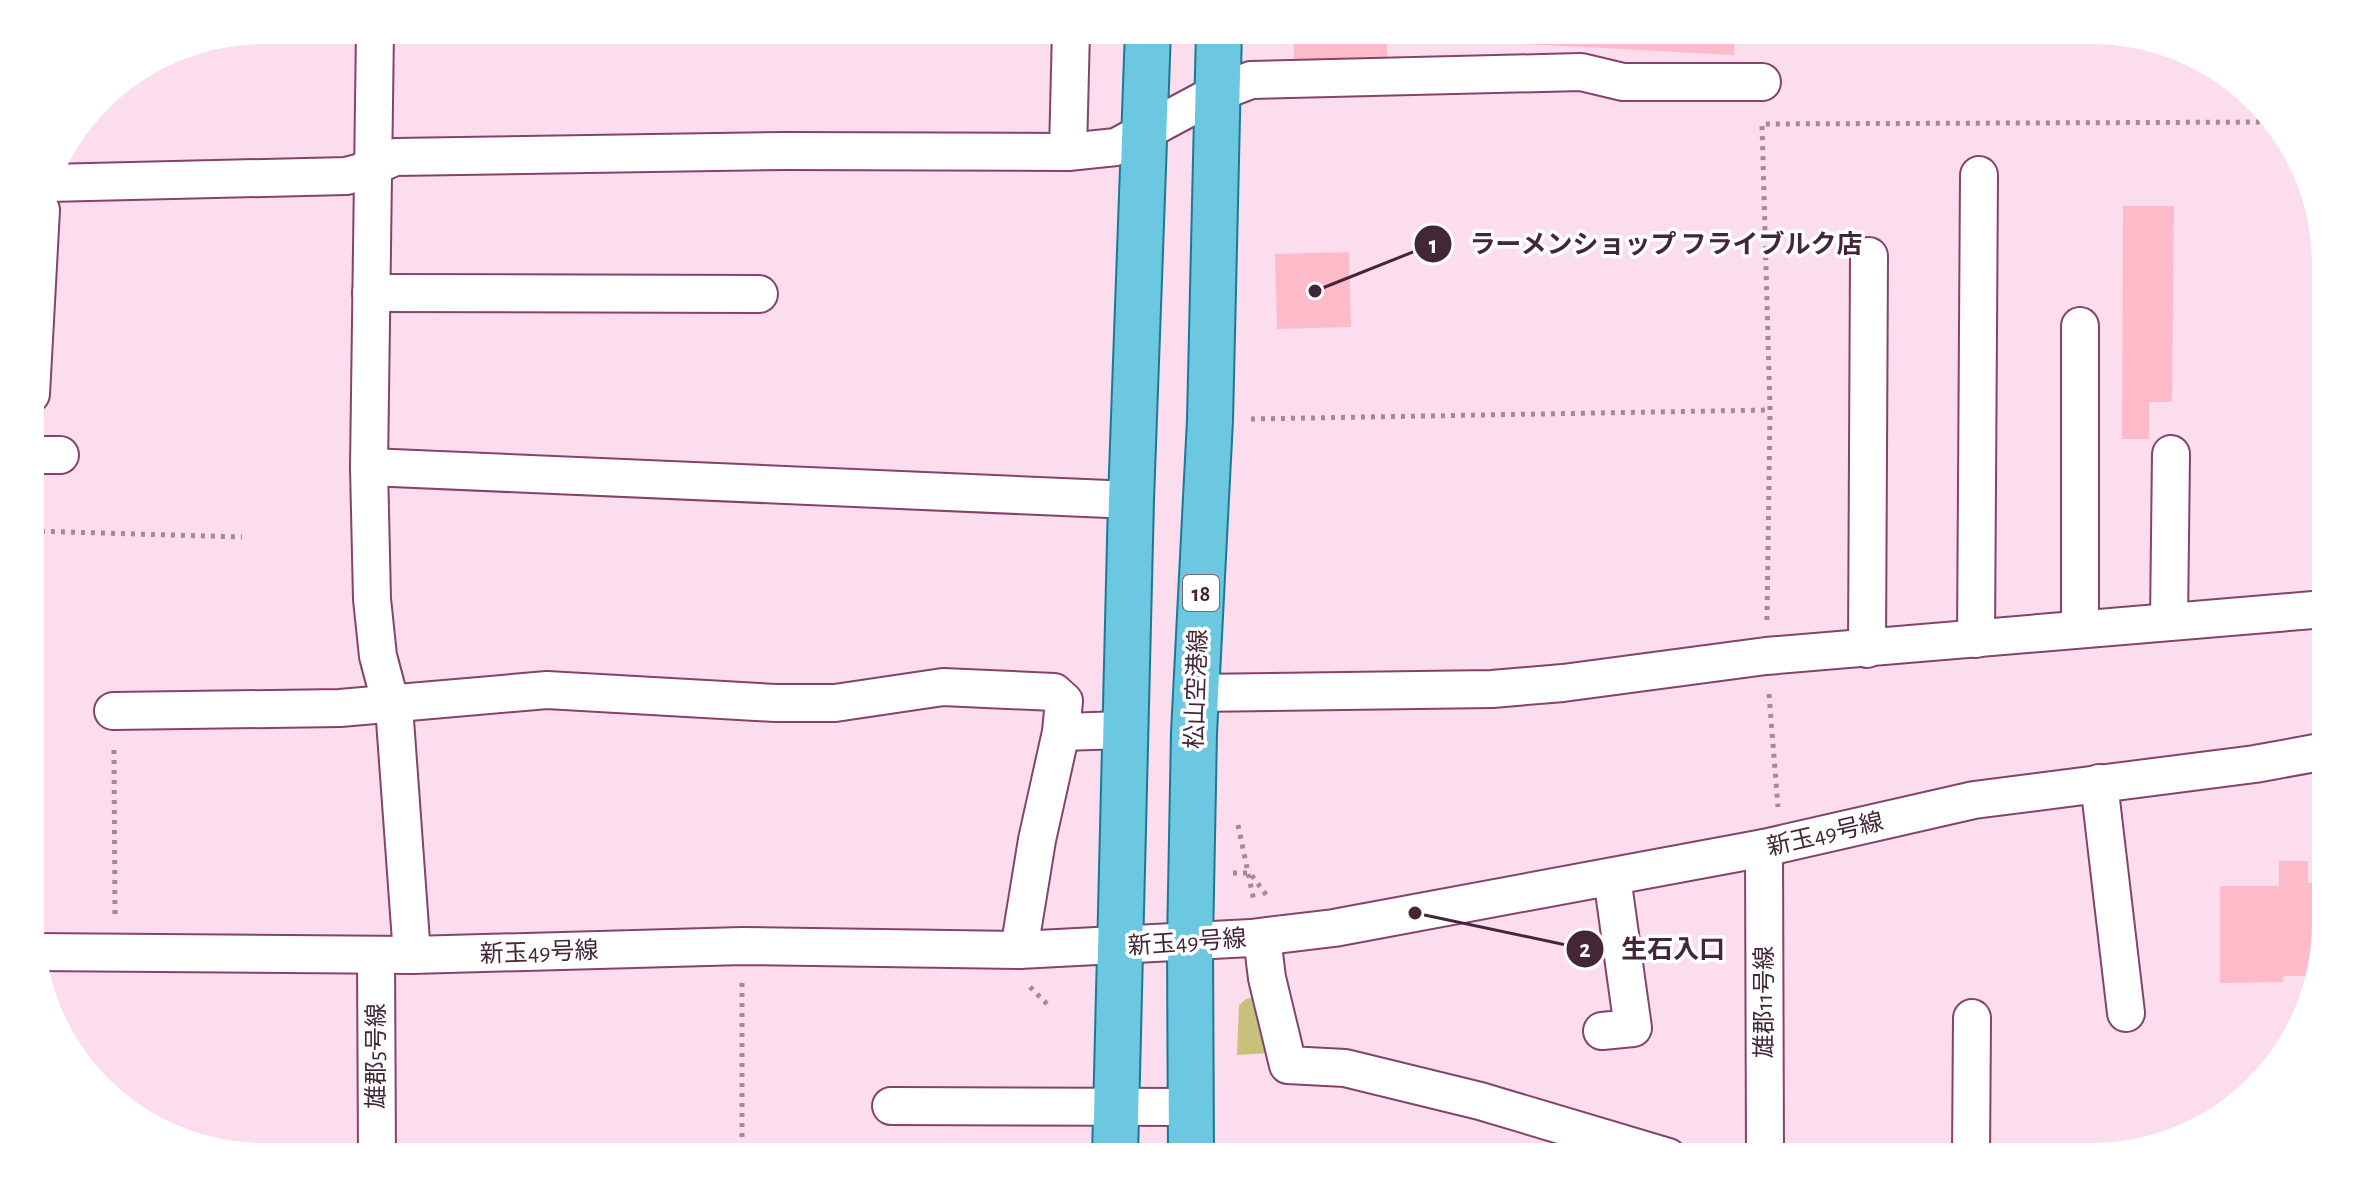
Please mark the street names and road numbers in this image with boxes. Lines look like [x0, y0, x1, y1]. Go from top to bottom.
road number: 18 [1183, 575, 1219, 611]
street label: 松山空港線 [1181, 629, 1211, 749]
street label: 新玉49号線 [1764, 808, 1886, 860]
street label: 新玉49号線 [1127, 925, 1247, 959]
street label: 新玉49号線 [479, 937, 599, 967]
street label: 雄郡11号線 [1751, 946, 1777, 1058]
street label: 雄郡5号線 [363, 1003, 389, 1109]

